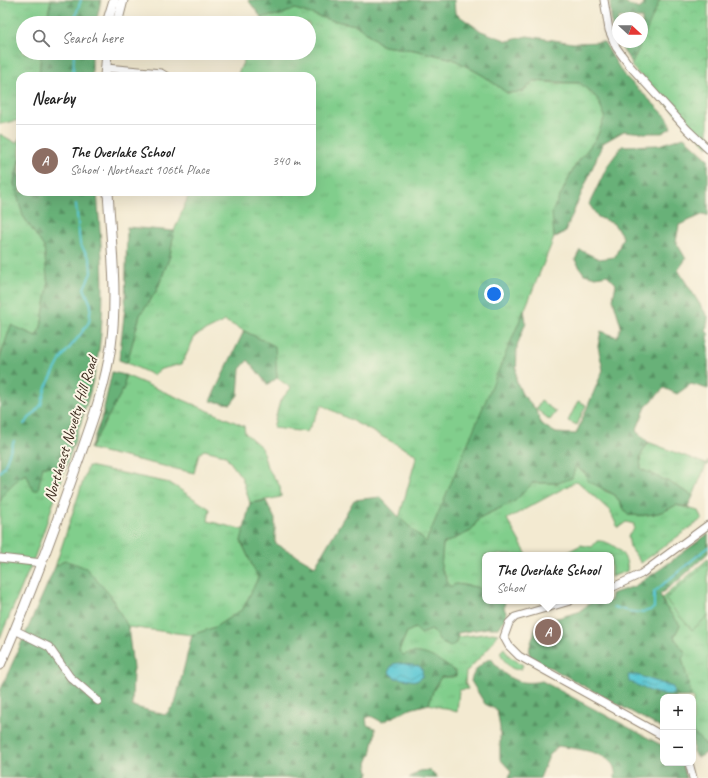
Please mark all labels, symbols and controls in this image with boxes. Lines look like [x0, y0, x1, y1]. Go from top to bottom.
north arrow [612, 12, 648, 48]
search box [16, 16, 316, 60]
icon: search [30, 27, 52, 49]
text: Search here [62, 29, 123, 48]
text: Nearby [32, 88, 75, 109]
text: The Overlake School [70, 143, 173, 162]
text: A [42, 153, 48, 169]
text: 340 m [272, 153, 300, 169]
text: School · Northeast 106th Place [70, 162, 209, 178]
your location [484, 284, 504, 304]
street label: Northeast Novelty Hill Road [39, 352, 103, 504]
popup [482, 552, 614, 604]
text: The Overlake School [497, 561, 599, 580]
text: School [497, 580, 525, 596]
pin: A [535, 617, 561, 647]
map controls [660, 694, 696, 766]
button: + [660, 694, 696, 730]
button: − [660, 730, 696, 766]

